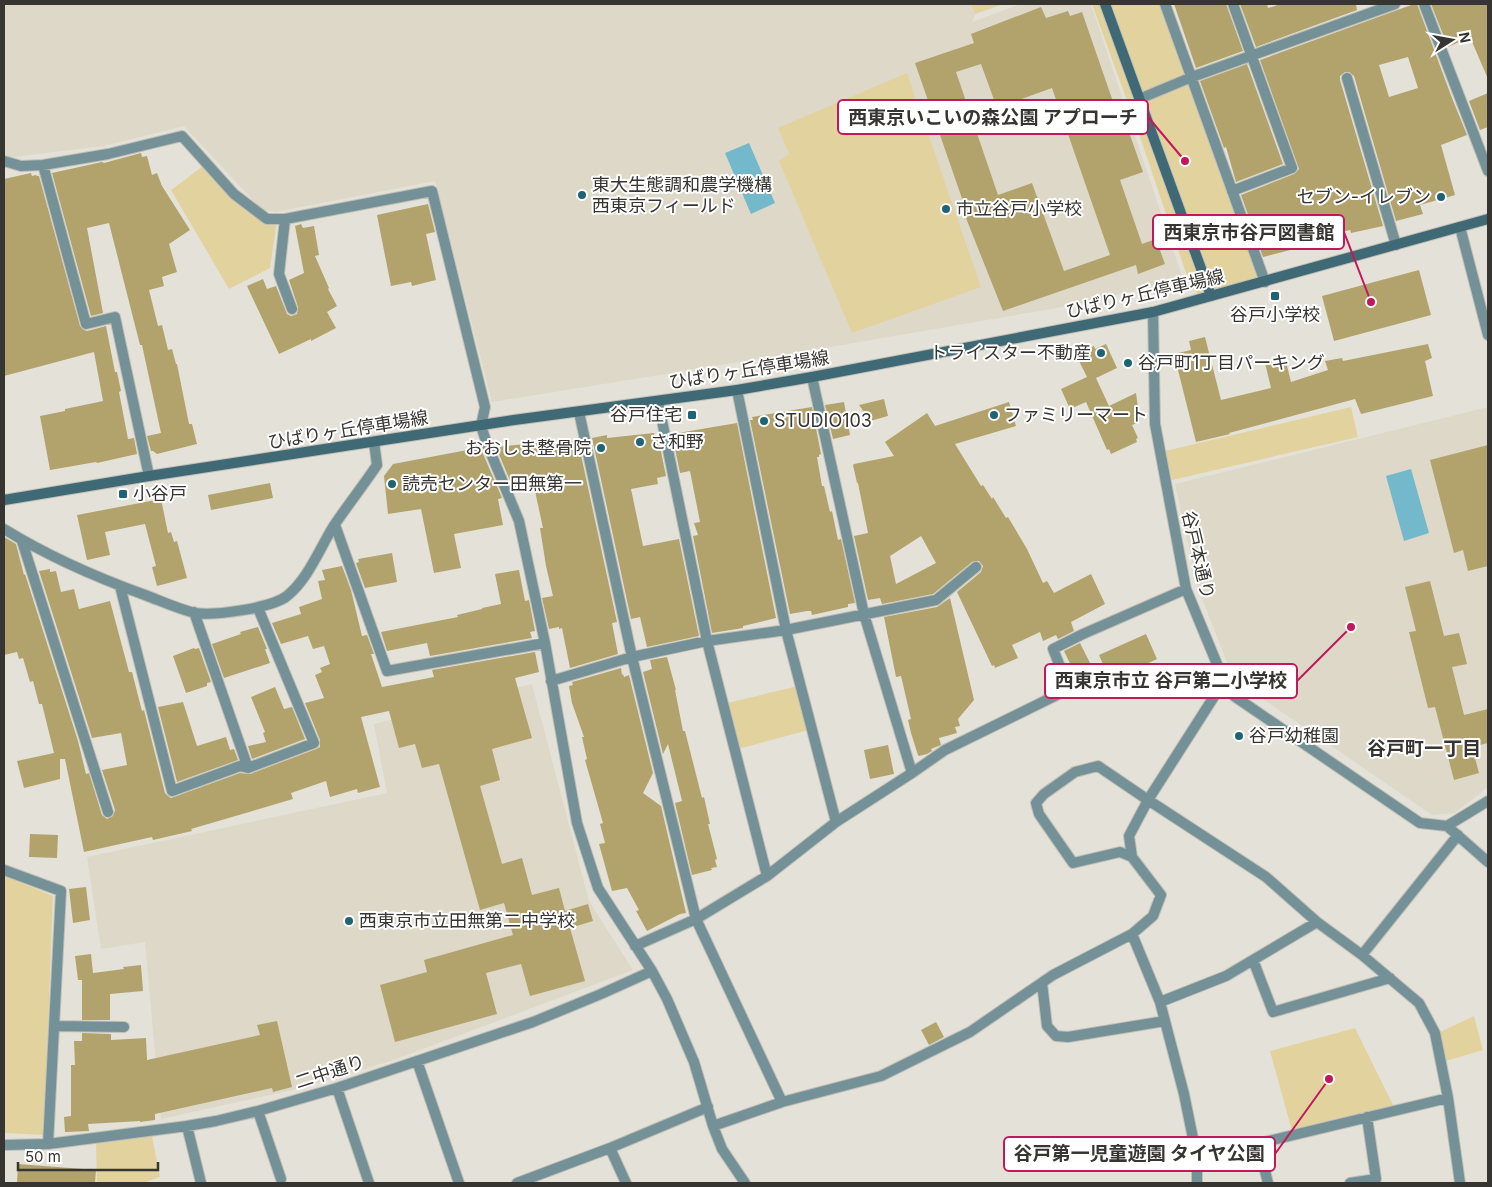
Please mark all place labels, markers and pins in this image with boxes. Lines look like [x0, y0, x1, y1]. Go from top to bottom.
callout: 西東京いこいの森公園 アプローチ [838, 100, 1148, 134]
place label: 東大生態調和農学機構 西東京フィールド [592, 174, 772, 216]
place label: セブン-イレブン [1297, 186, 1431, 207]
marker: 東大生態調和農学機構 西東京フィールド [576, 189, 588, 201]
marker: セブン-イレブン [1435, 191, 1447, 203]
place label: 市立谷戸小学校 [956, 198, 1082, 219]
marker: 市立谷戸小学校 [940, 203, 952, 215]
callout: 西東京市谷戸図書館 [1153, 215, 1344, 249]
marker: 谷戸小学校 [1269, 290, 1281, 302]
place label: 谷戸小学校 [1230, 304, 1320, 325]
place label: トライスター不動産 [930, 342, 1091, 363]
marker: トライスター不動産 [1095, 347, 1107, 359]
place label: 谷戸町1丁目パーキング [1138, 352, 1325, 373]
marker: 谷戸町1丁目パーキング [1122, 357, 1134, 369]
place label: 谷戸住宅 [610, 404, 682, 425]
place label: ファミリーマート [1004, 404, 1148, 425]
marker: 谷戸住宅 [686, 409, 698, 421]
marker: ファミリーマート [988, 409, 1000, 421]
place label: STUDIO103 [774, 410, 872, 431]
marker: STUDIO103 [758, 415, 770, 427]
place label: さ和野 [650, 431, 704, 452]
marker: さ和野 [634, 436, 646, 448]
place label: おおしま整骨院 [465, 437, 591, 458]
marker: おおしま整骨院 [595, 442, 607, 454]
place label: 読売センター田無第一 [402, 473, 582, 494]
marker: 読売センター田無第一 [386, 478, 398, 490]
place label: 小谷戸 [133, 483, 187, 504]
marker: 小谷戸 [117, 488, 129, 500]
callout: 西東京市立 谷戸第二小学校 [1045, 664, 1297, 698]
place label: 谷戸幼稚園 [1249, 725, 1339, 746]
marker: 谷戸幼稚園 [1233, 730, 1245, 742]
place label: 西東京市立田無第二中学校 [359, 910, 575, 931]
marker: 西東京市立田無第二中学校 [343, 915, 355, 927]
callout: 谷戸第一児童遊園 タイヤ公園 [1004, 1137, 1275, 1171]

